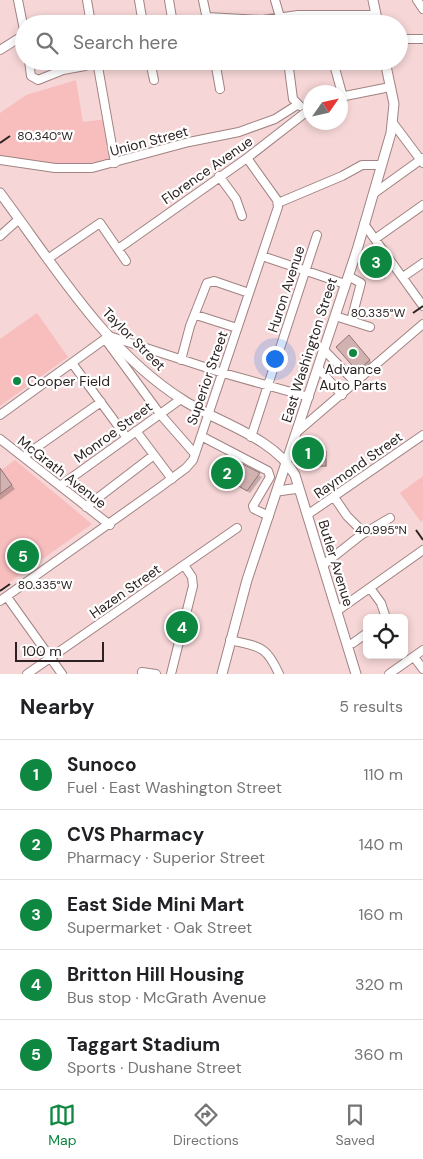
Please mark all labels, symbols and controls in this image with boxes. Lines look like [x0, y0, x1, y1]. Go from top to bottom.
search box [15, 15, 408, 70]
icon: search [33, 29, 61, 57]
text: Search here [73, 30, 178, 55]
north arrow [303, 85, 348, 130]
street label: Union Street [108, 122, 190, 160]
text: 80.340°W [17, 128, 73, 144]
street label: Florence Avenue [158, 132, 256, 208]
street label: Huron Avenue [264, 243, 308, 335]
pin: 3 [360, 243, 392, 281]
street label: East Washington Street [277, 275, 341, 425]
street label: Taylor Street [99, 304, 169, 374]
text: 80.335°W [351, 305, 406, 321]
street label: Superior Street [182, 329, 232, 427]
your location [262, 346, 288, 372]
marker: Advance Auto Parts [347, 347, 359, 359]
place label: Advance Auto Parts [319, 360, 387, 394]
place label: Cooper Field [27, 372, 110, 390]
marker: Cooper Field [11, 375, 23, 387]
street label: Monroe Street [70, 397, 156, 467]
street label: Raymond Street [310, 428, 406, 502]
street label: McGrath Avenue [14, 432, 110, 512]
pin: 1 [292, 434, 324, 472]
pin: 2 [211, 454, 243, 492]
street label: Butler Avenue [314, 518, 358, 608]
text: 40.995°N [355, 522, 407, 538]
pin: 5 [7, 537, 39, 575]
street label: Hazen Street [86, 560, 164, 622]
text: 80.335°W [18, 577, 73, 593]
pin: 4 [166, 608, 198, 646]
map controls [363, 614, 408, 659]
button: locate [363, 614, 408, 659]
scale bar [15, 639, 104, 662]
text: 100 m [22, 642, 62, 660]
text: Nearby [20, 693, 94, 721]
text: 5 results [339, 696, 403, 717]
text: Sunoco [67, 752, 137, 777]
text: 1 [33, 764, 39, 785]
text: 110 m [364, 764, 403, 785]
text: Fuel · East Washington Street [67, 777, 282, 798]
text: CVS Pharmacy [67, 822, 204, 847]
text: 2 [31, 834, 41, 855]
text: 140 m [359, 834, 403, 855]
text: Pharmacy · Superior Street [67, 847, 265, 868]
text: East Side Mini Mart [67, 892, 244, 917]
text: 3 [31, 904, 41, 925]
text: 160 m [359, 904, 403, 925]
text: Supermarket · Oak Street [67, 917, 252, 938]
text: Britton Hill Housing [67, 962, 245, 987]
text: 4 [31, 974, 41, 995]
text: 320 m [355, 974, 403, 995]
text: Bus stop · McGrath Avenue [67, 987, 266, 1008]
text: Taggart Stadium [67, 1032, 220, 1057]
text: 5 [31, 1044, 41, 1065]
text: 360 m [354, 1044, 403, 1065]
text: Sports · Dushane Street [67, 1057, 242, 1078]
tab: Map [48, 1101, 76, 1149]
tab: Directions [173, 1101, 239, 1149]
tab: Saved [335, 1101, 375, 1149]

